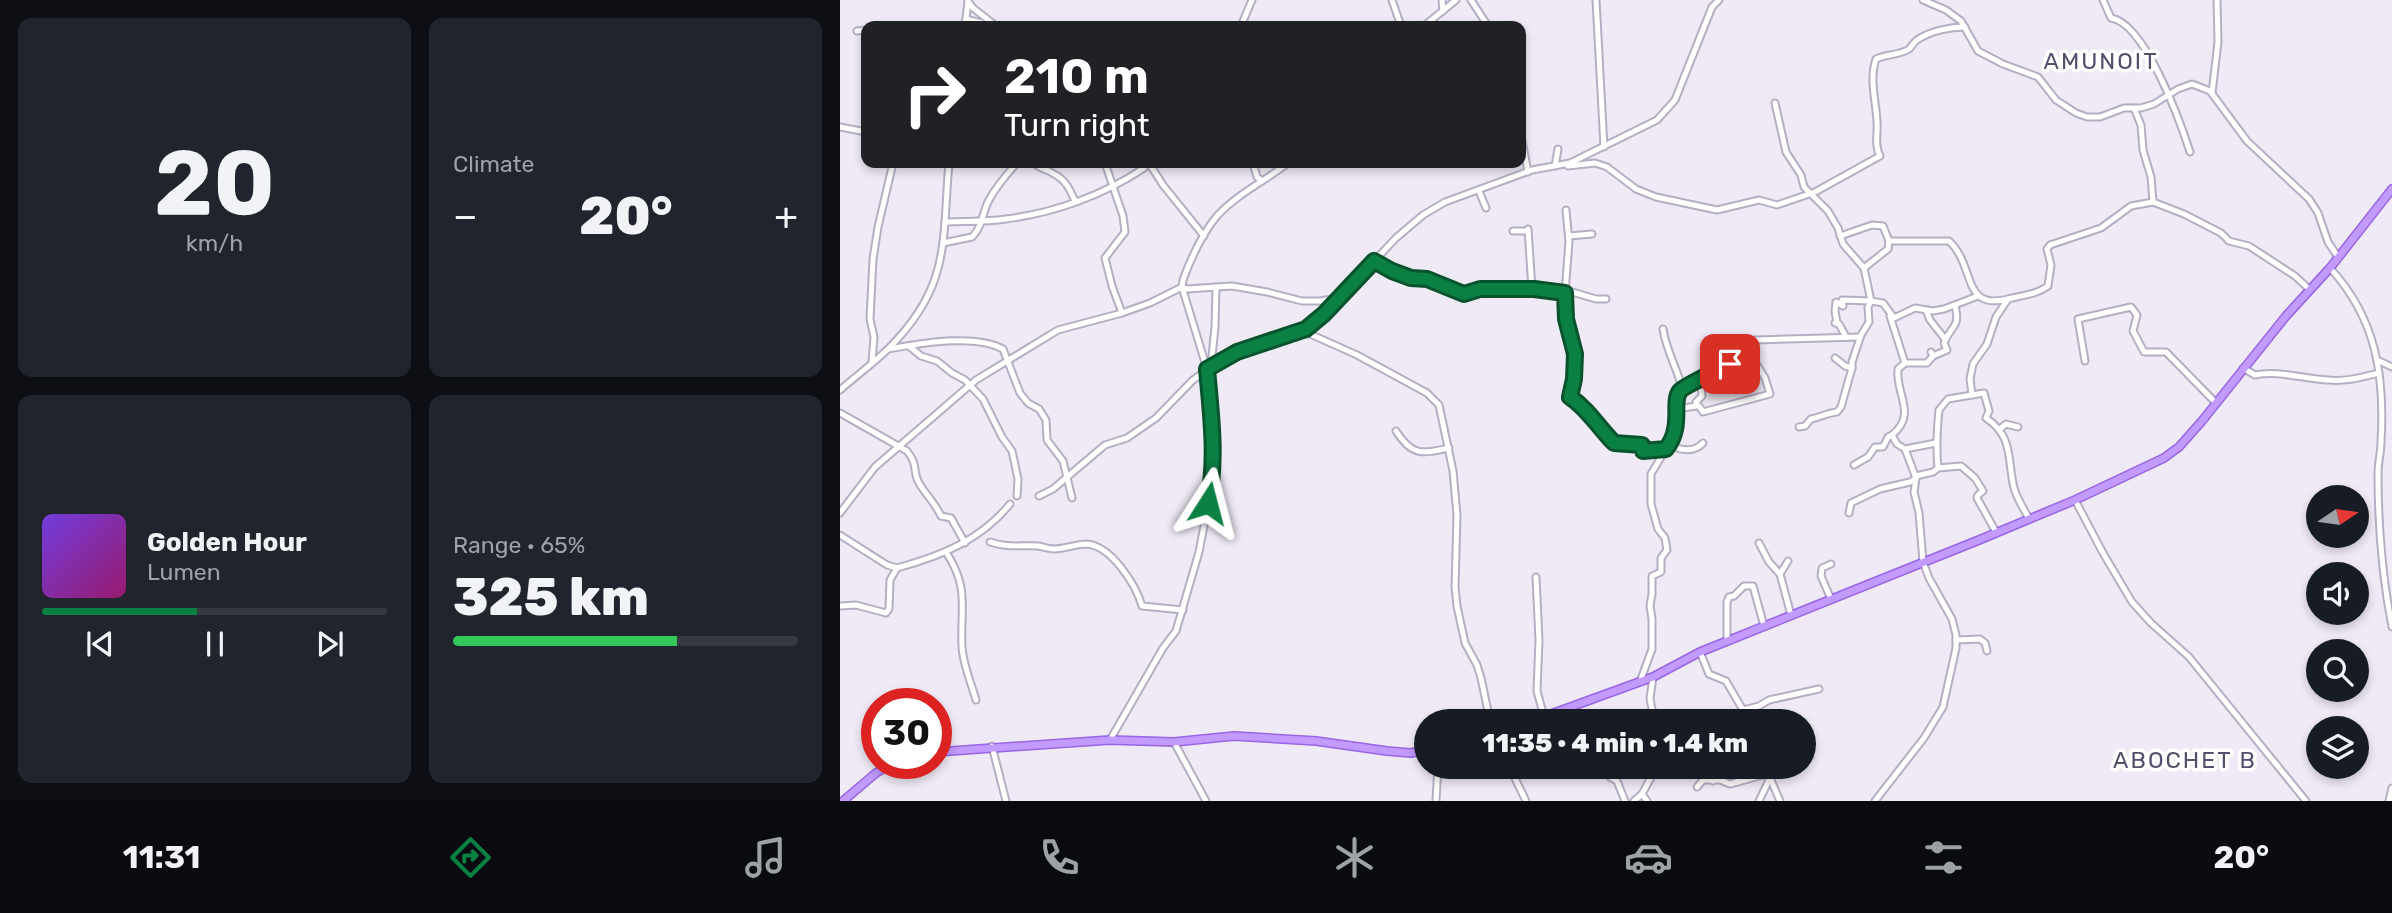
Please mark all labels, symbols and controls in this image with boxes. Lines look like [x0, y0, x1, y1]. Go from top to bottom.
text: 210 m [1004, 47, 1149, 105]
district label: AMUNOIT [2044, 47, 2158, 75]
icon: right [889, 49, 980, 140]
text: Turn right [1004, 106, 1149, 144]
text: 20 [154, 129, 275, 237]
text: Climate [453, 150, 534, 178]
text: 20° [579, 185, 673, 247]
text: − [453, 193, 478, 239]
text: + [774, 193, 798, 239]
text: km/h [186, 229, 243, 257]
pin [1700, 334, 1760, 394]
icon: arrive [1711, 345, 1749, 383]
position arrow [1171, 466, 1245, 540]
north arrow [2306, 485, 2370, 548]
map controls [2306, 485, 2369, 779]
text: Golden Hour [147, 527, 307, 558]
text: Range · 65% [453, 531, 585, 559]
text: Lumen [147, 558, 221, 586]
button: sound [2306, 562, 2369, 625]
text: 325 km [453, 566, 649, 628]
icon: previous [81, 625, 119, 663]
icon: pause [196, 625, 234, 663]
icon: next [311, 625, 349, 663]
button: search [2306, 639, 2369, 702]
speed limit sign: 30 [861, 688, 952, 779]
button: layers [2306, 716, 2369, 779]
text: 11:35 · 4 min · 1.4 km [1482, 728, 1748, 759]
district label: ABOCHET B [2113, 746, 2257, 774]
icon: directions [446, 833, 495, 882]
icon: music [741, 833, 790, 882]
icon: phone [1035, 833, 1084, 882]
icon: climate [1330, 833, 1379, 882]
icon: car [1624, 833, 1673, 882]
icon: filters [1919, 833, 1968, 882]
text: 11:31 [123, 838, 201, 876]
text: 20° [2213, 838, 2269, 876]

